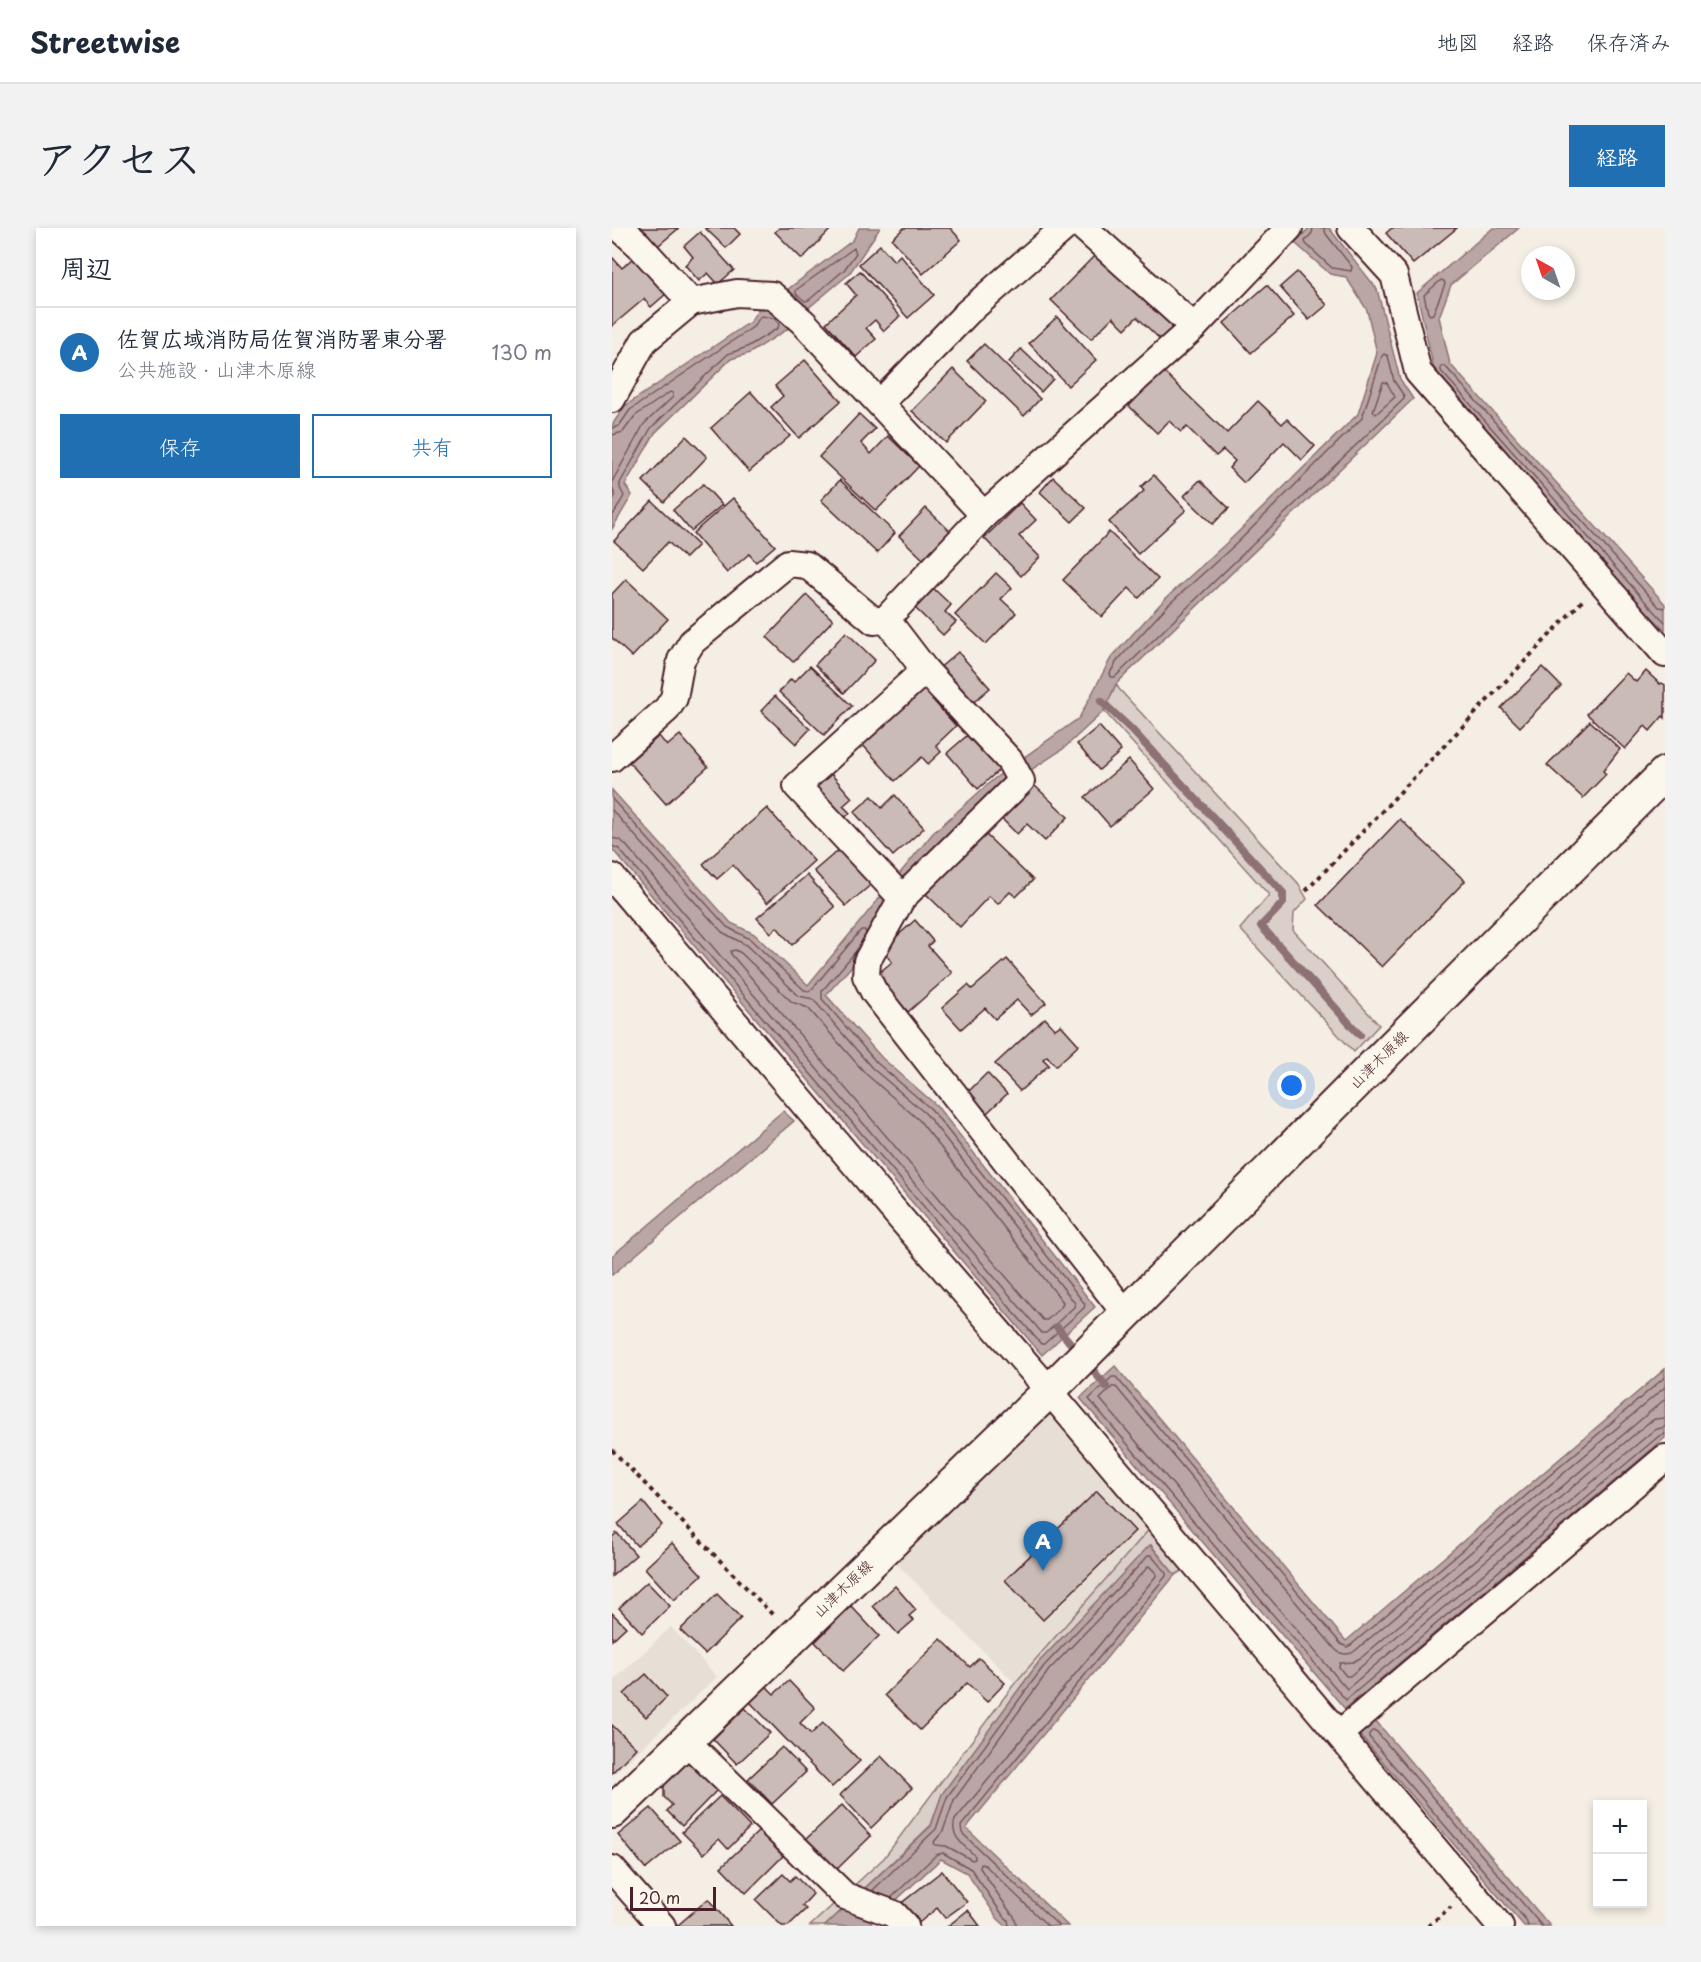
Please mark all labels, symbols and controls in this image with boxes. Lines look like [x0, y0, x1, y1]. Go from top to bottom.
text: Streetwise [30, 20, 180, 63]
text: 地図 [1437, 25, 1479, 57]
text: 経路 [1512, 25, 1554, 57]
text: 保存済み [1587, 25, 1671, 57]
text: アクセス [36, 125, 201, 188]
button: 経路 [1569, 125, 1665, 187]
north arrow [1521, 246, 1575, 300]
text: 周辺 [60, 248, 112, 287]
text: 佐賀広域消防局佐賀消防署東分署 [117, 321, 447, 354]
text: A [72, 337, 87, 367]
text: 130 m [492, 337, 552, 367]
text: 公共施設 · 山津木原線 [117, 354, 316, 384]
button: 保存 [60, 414, 300, 478]
button: 共有 [312, 414, 552, 478]
street label: 山津木原線 [1343, 1024, 1413, 1094]
your location [1277, 1071, 1306, 1100]
pin: A [1024, 1522, 1062, 1571]
street label: 山津木原線 [807, 1554, 877, 1622]
map controls [1593, 1800, 1647, 1908]
button: + [1593, 1800, 1647, 1854]
button: − [1593, 1854, 1647, 1908]
scale bar [630, 1884, 716, 1912]
text: 20 m [639, 1885, 680, 1909]

